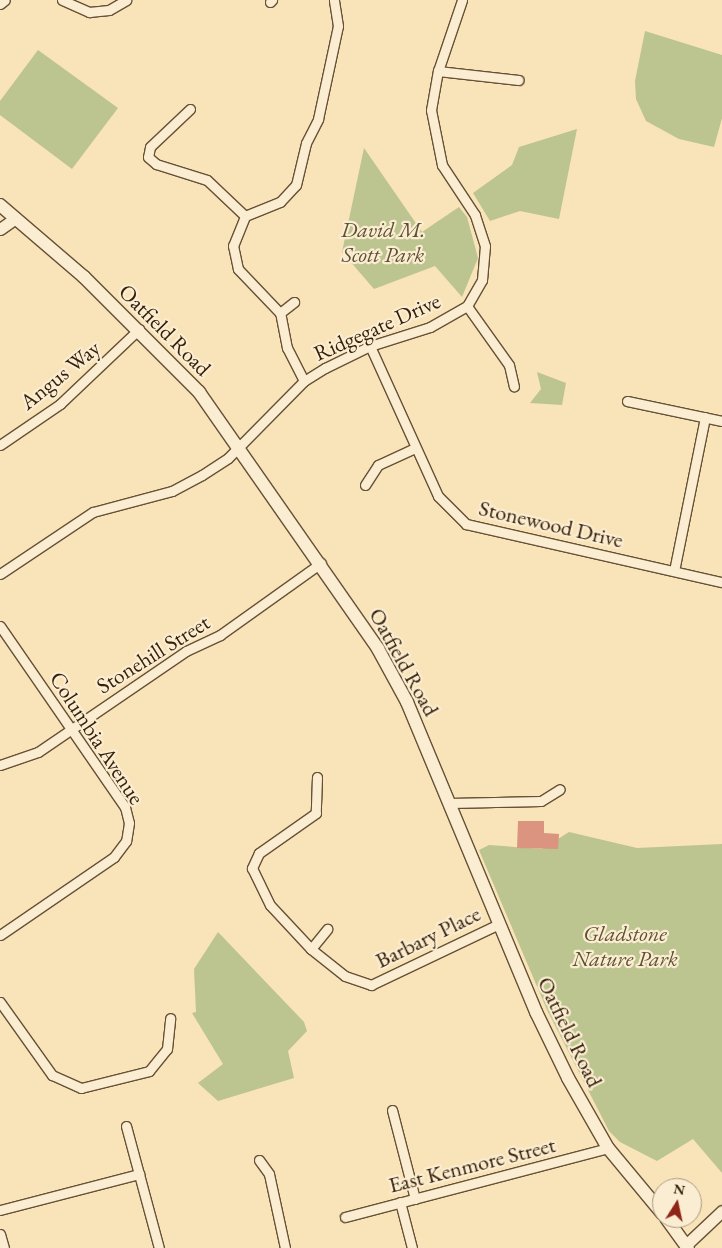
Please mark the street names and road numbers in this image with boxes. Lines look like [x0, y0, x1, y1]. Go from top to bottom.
street label: Oatfield Road [113, 278, 217, 382]
street label: Ridgegate Drive [310, 287, 444, 367]
street label: Angus Way [15, 335, 105, 415]
street label: Stonewood Drive [476, 495, 626, 553]
street label: Oatfield Road [364, 603, 444, 721]
street label: Stonehill Street [92, 609, 214, 699]
street label: Columbia Avenue [44, 667, 150, 809]
street label: Barbary Place [371, 900, 485, 974]
street label: Oatfield Road [532, 973, 608, 1091]
street label: East Kenmore Street [386, 1132, 558, 1198]

